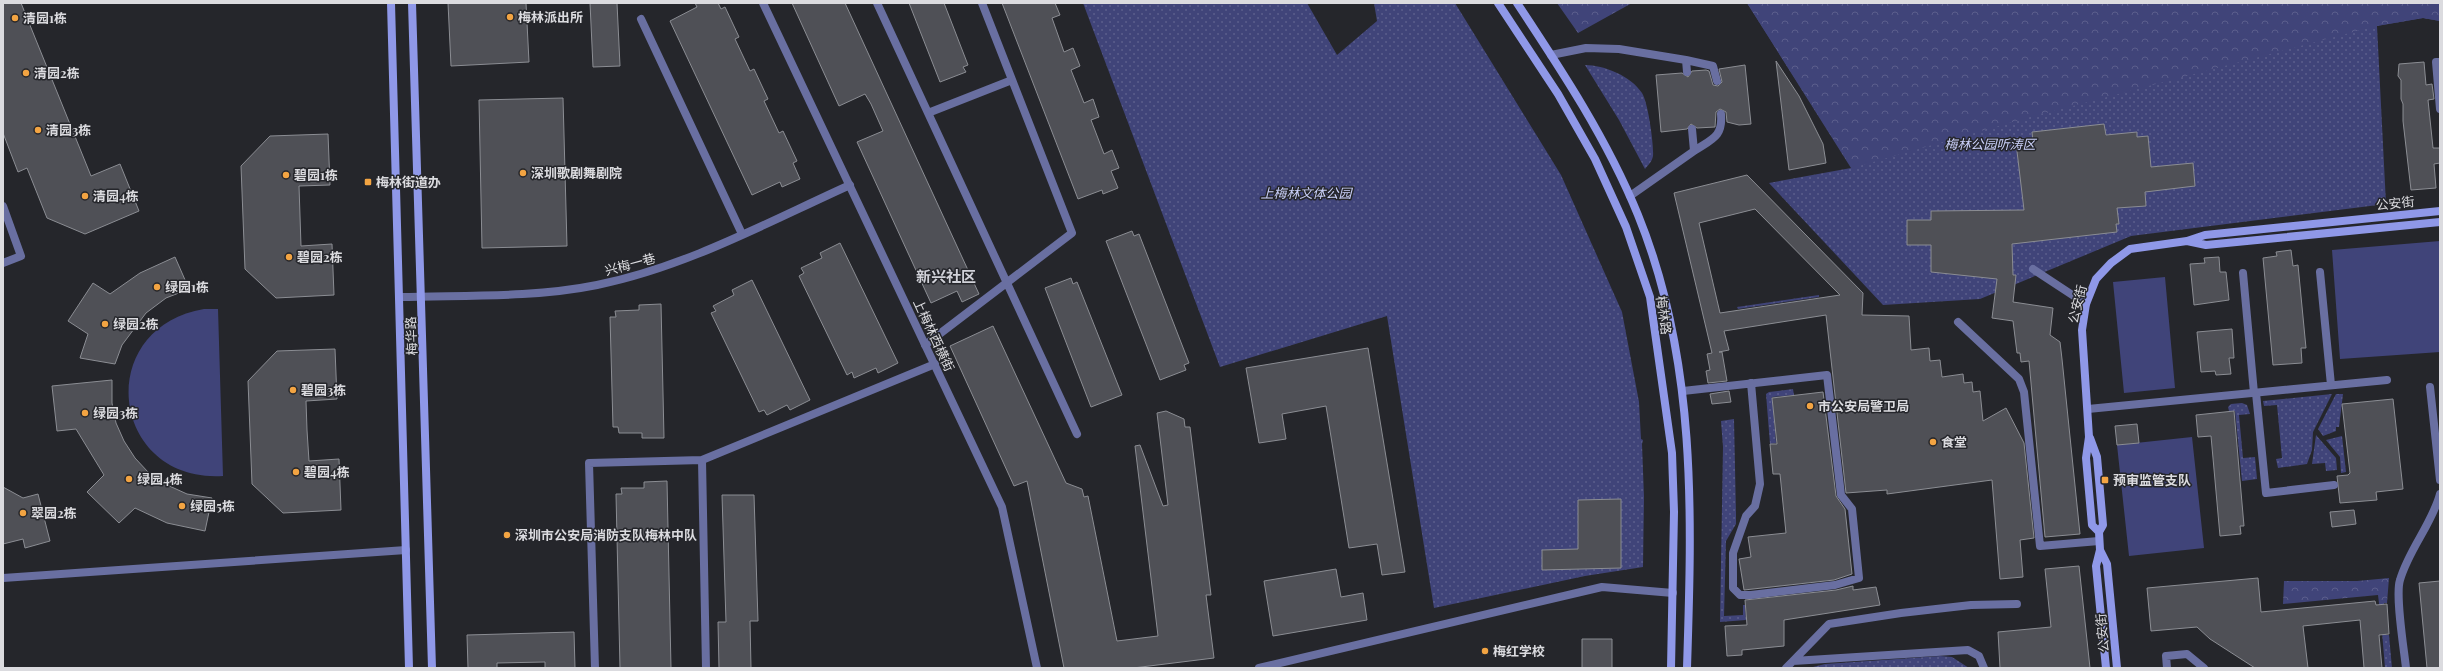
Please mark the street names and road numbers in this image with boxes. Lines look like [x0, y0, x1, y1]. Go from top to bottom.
street label: 公安街 [2375, 192, 2415, 213]
street label: 兴梅一巷 [603, 249, 657, 278]
street label: 公安街 [2064, 283, 2089, 325]
street label: 梅林路 [1653, 294, 1676, 335]
street label: 上梅林西横街 [910, 296, 959, 374]
street label: 梅华路 [401, 316, 420, 356]
street label: 公安街 [2091, 613, 2112, 653]

